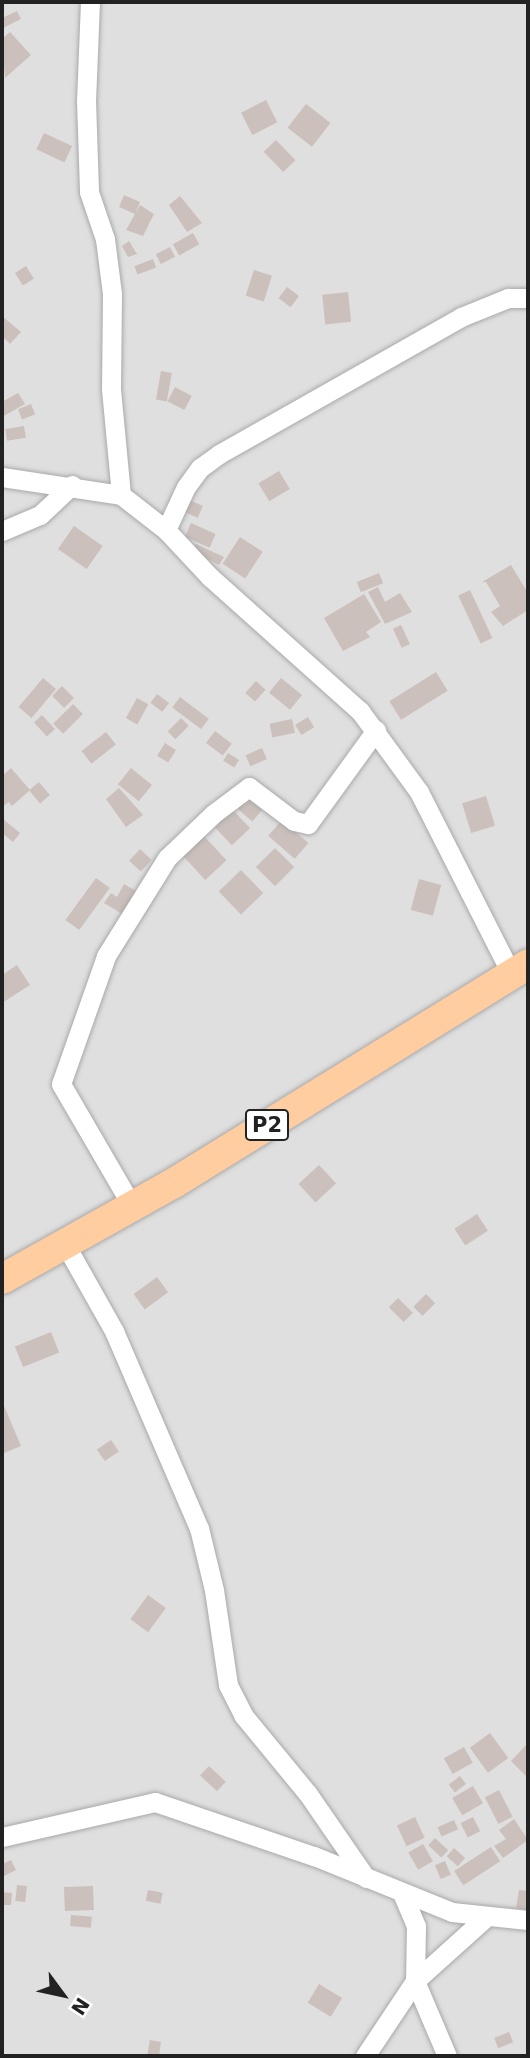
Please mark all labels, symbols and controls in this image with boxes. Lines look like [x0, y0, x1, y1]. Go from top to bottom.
road number: P2 [244, 1108, 290, 1142]
north arrow [28, 1960, 98, 2030]
text: N [67, 1994, 94, 2019]

